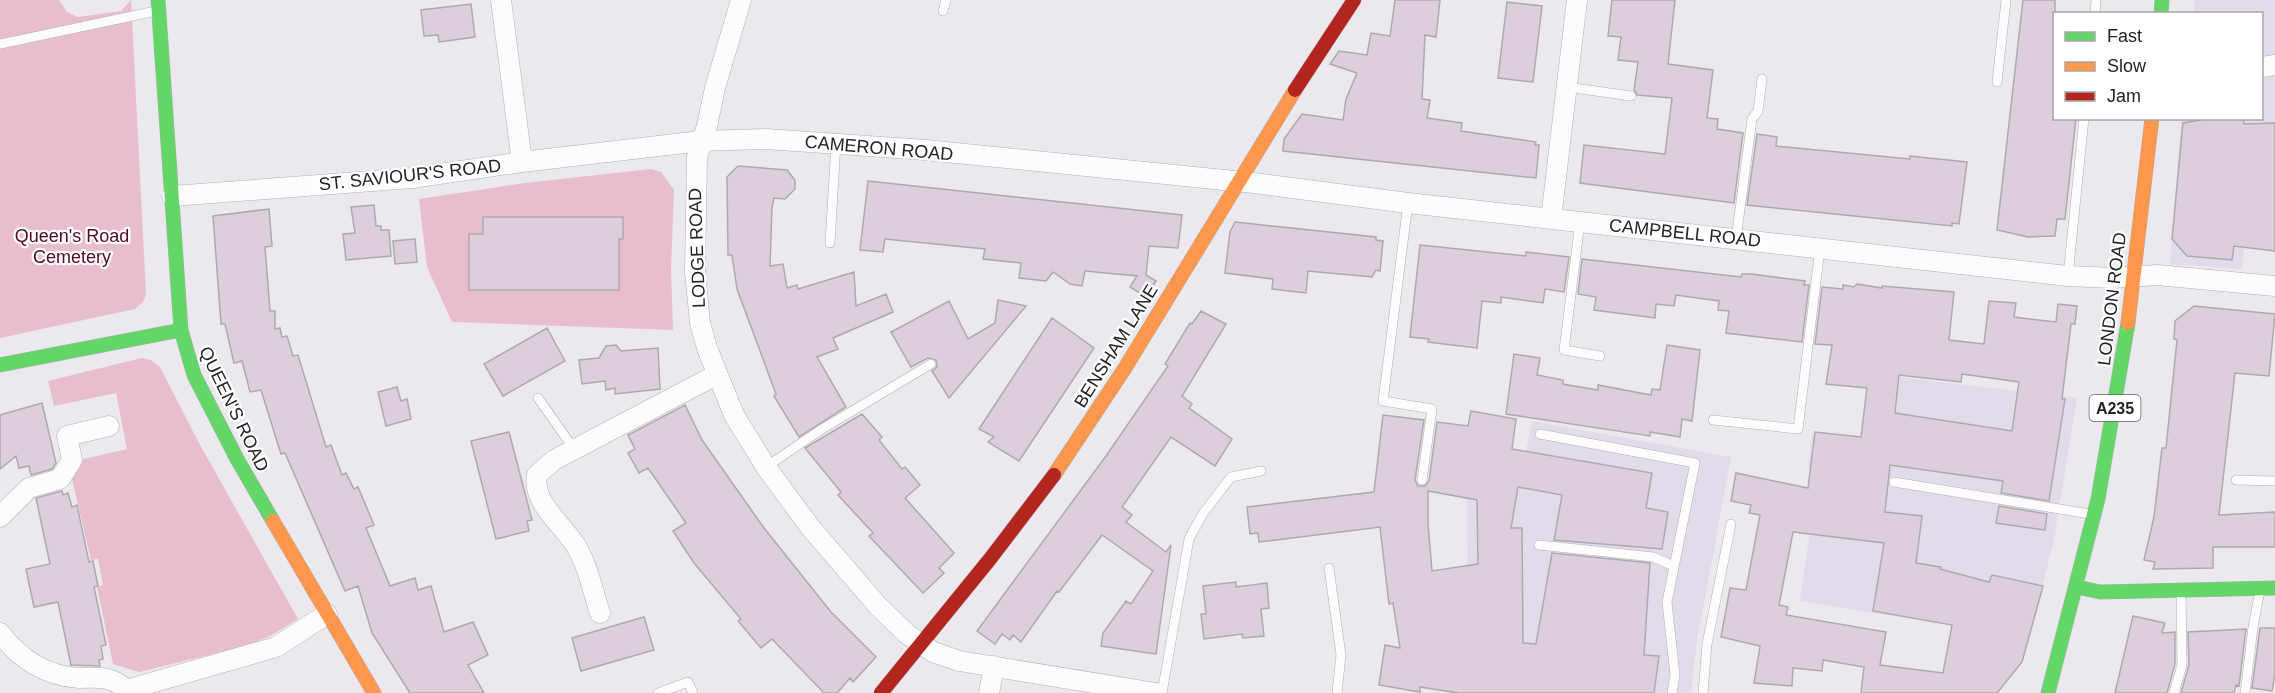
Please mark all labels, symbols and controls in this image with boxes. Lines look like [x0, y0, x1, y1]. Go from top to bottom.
legend [2053, 12, 2263, 120]
text: Fast [2107, 26, 2142, 46]
text: Slow [2107, 56, 2147, 76]
text: Jam [2107, 86, 2141, 106]
street label: CAMERON ROAD [804, 132, 954, 164]
street label: ST. SAVIOUR'S ROAD [318, 155, 502, 195]
street label: LODGE ROAD [685, 188, 709, 308]
street label: CAMPBELL ROAD [1608, 215, 1762, 251]
park label: Queen's Road Cemetery [15, 226, 129, 267]
street label: LONDON ROAD [2094, 231, 2130, 367]
street label: BENSHAM LANE [1070, 281, 1162, 411]
street label: QUEEN'S ROAD [195, 343, 273, 475]
road number: A235 [2090, 395, 2140, 421]

